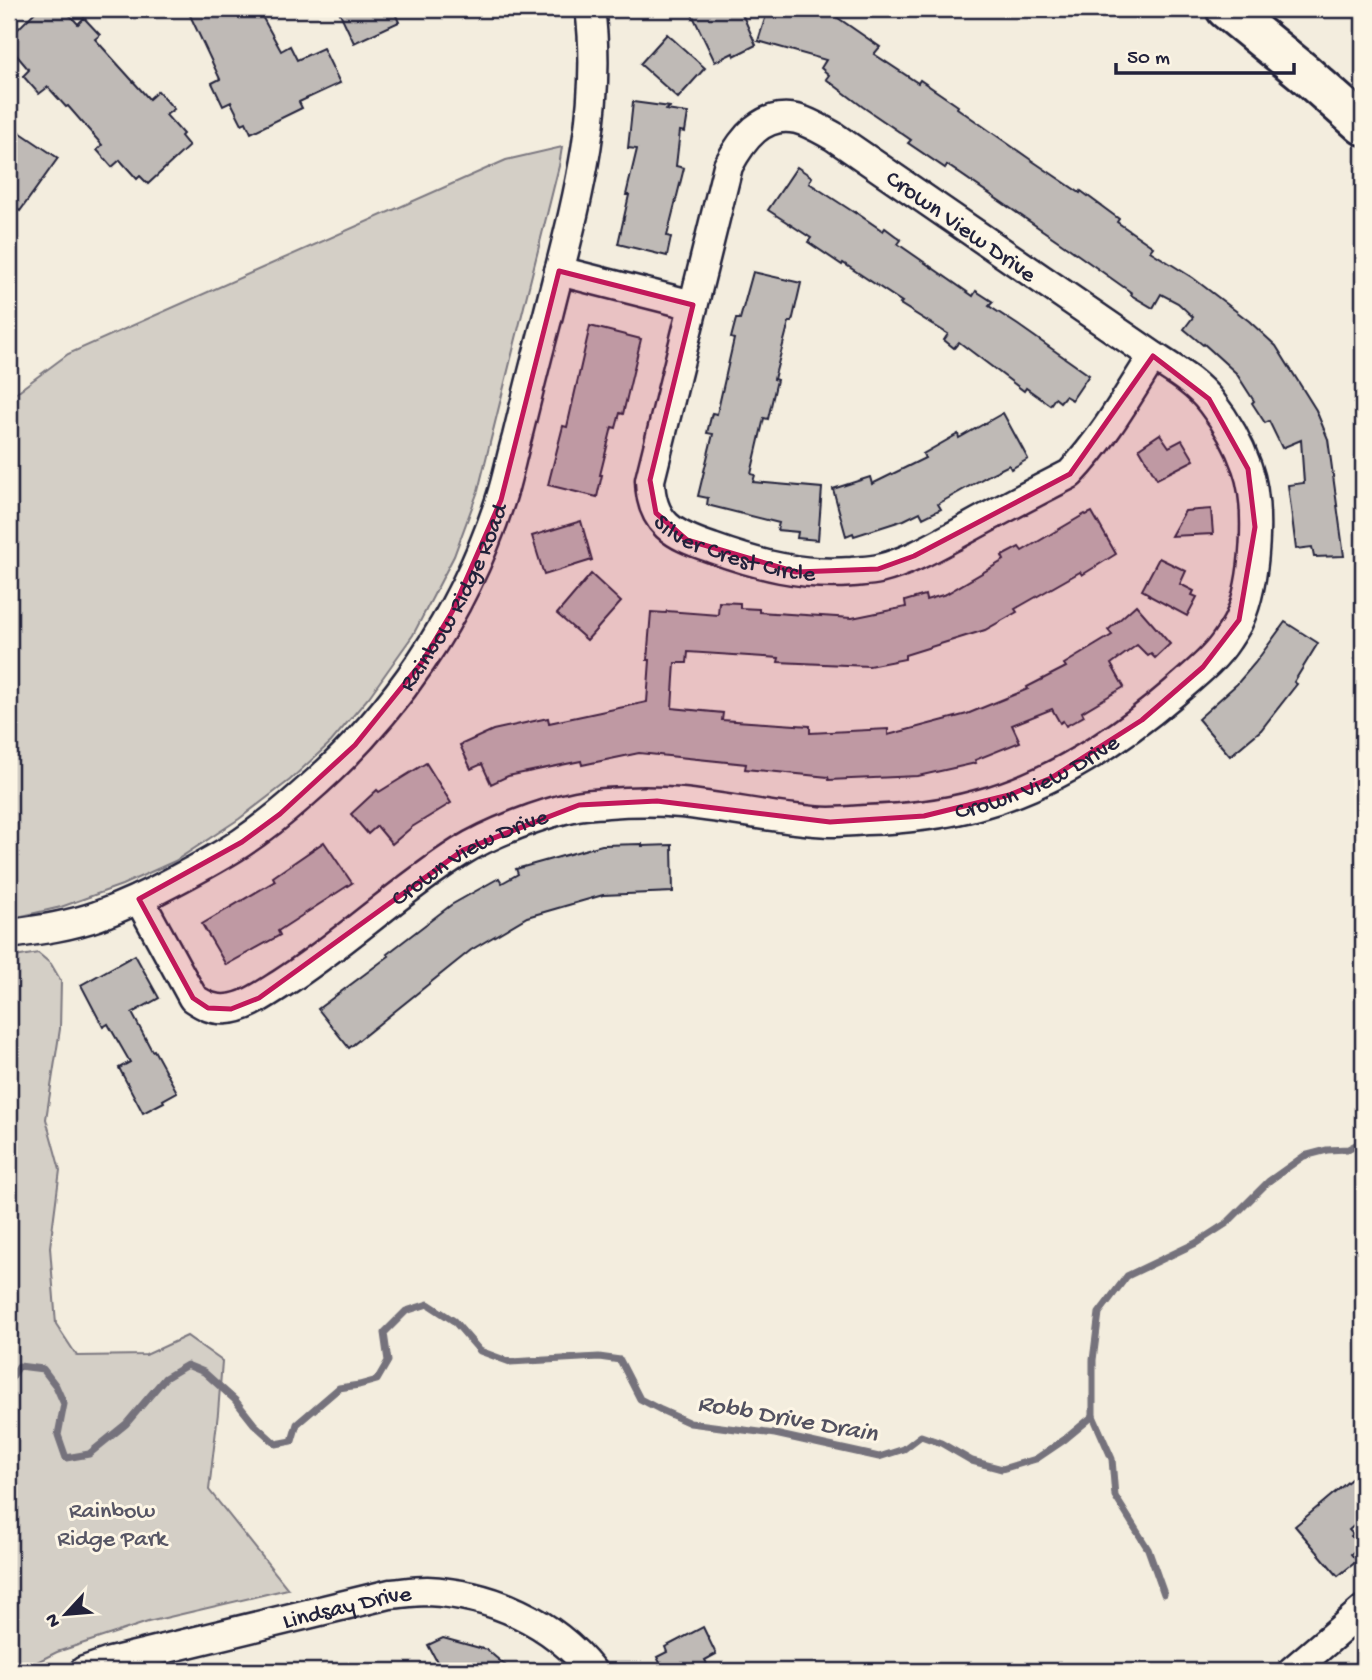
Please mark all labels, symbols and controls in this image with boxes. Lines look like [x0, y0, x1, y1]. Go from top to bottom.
scale bar [1116, 32, 1295, 76]
text: 50 m [1127, 47, 1170, 72]
street label: Crown View Drive [879, 165, 1041, 291]
street label: Rainbow Ridge Road [394, 499, 517, 698]
street label: Silver Crest Circle [645, 510, 817, 590]
street label: Crown View Drive [953, 729, 1126, 828]
street label: Crown View Drive [386, 803, 553, 914]
water label: Robb Drive Drain [695, 1389, 880, 1452]
park label: Rainbow Ridge Park [57, 1498, 169, 1555]
north arrow [32, 1578, 102, 1648]
street label: Lindsay Drive [280, 1581, 413, 1638]
text: N [41, 1609, 67, 1631]

